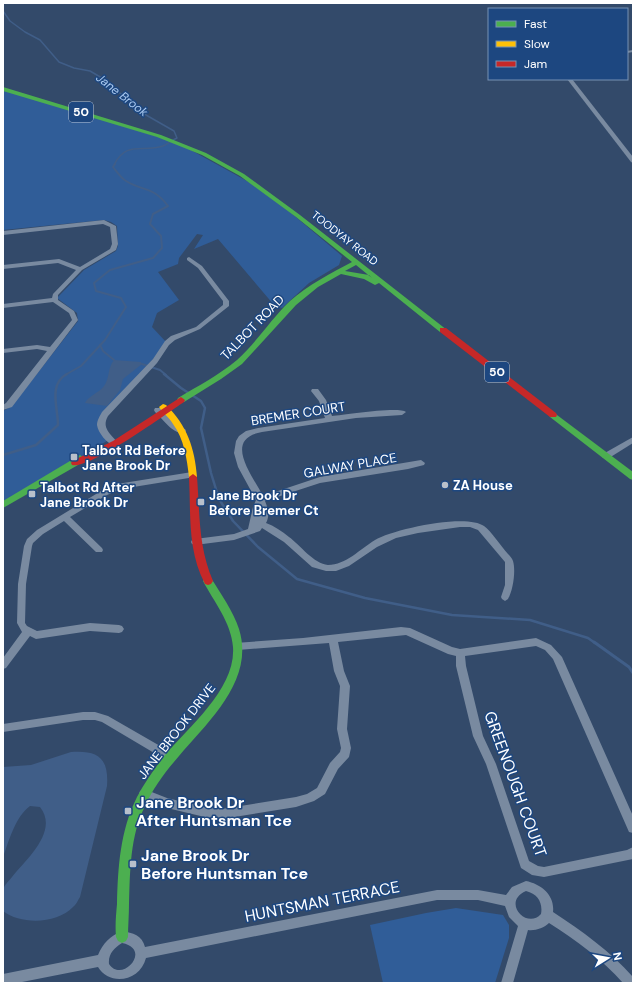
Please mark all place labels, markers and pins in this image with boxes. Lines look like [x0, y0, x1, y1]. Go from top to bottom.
place label: Talbot Rd Before Jane Brook Dr [82, 442, 186, 474]
marker: Talbot Rd Before Jane Brook Dr [69, 452, 79, 462]
place label: ZA House [453, 477, 513, 494]
place label: Talbot Rd After Jane Brook Dr [40, 479, 135, 511]
marker: ZA House [440, 480, 450, 490]
place label: Jane Brook Dr Before Bremer Ct [209, 487, 319, 519]
marker: Talbot Rd After Jane Brook Dr [27, 489, 37, 499]
marker: Jane Brook Dr Before Bremer Ct [196, 497, 206, 507]
place label: Jane Brook Dr After Huntsman Tce [136, 792, 292, 831]
marker: Jane Brook Dr After Huntsman Tce [123, 806, 133, 816]
place label: Jane Brook Dr Before Huntsman Tce [141, 845, 308, 884]
marker: Jane Brook Dr Before Huntsman Tce [128, 859, 138, 869]

